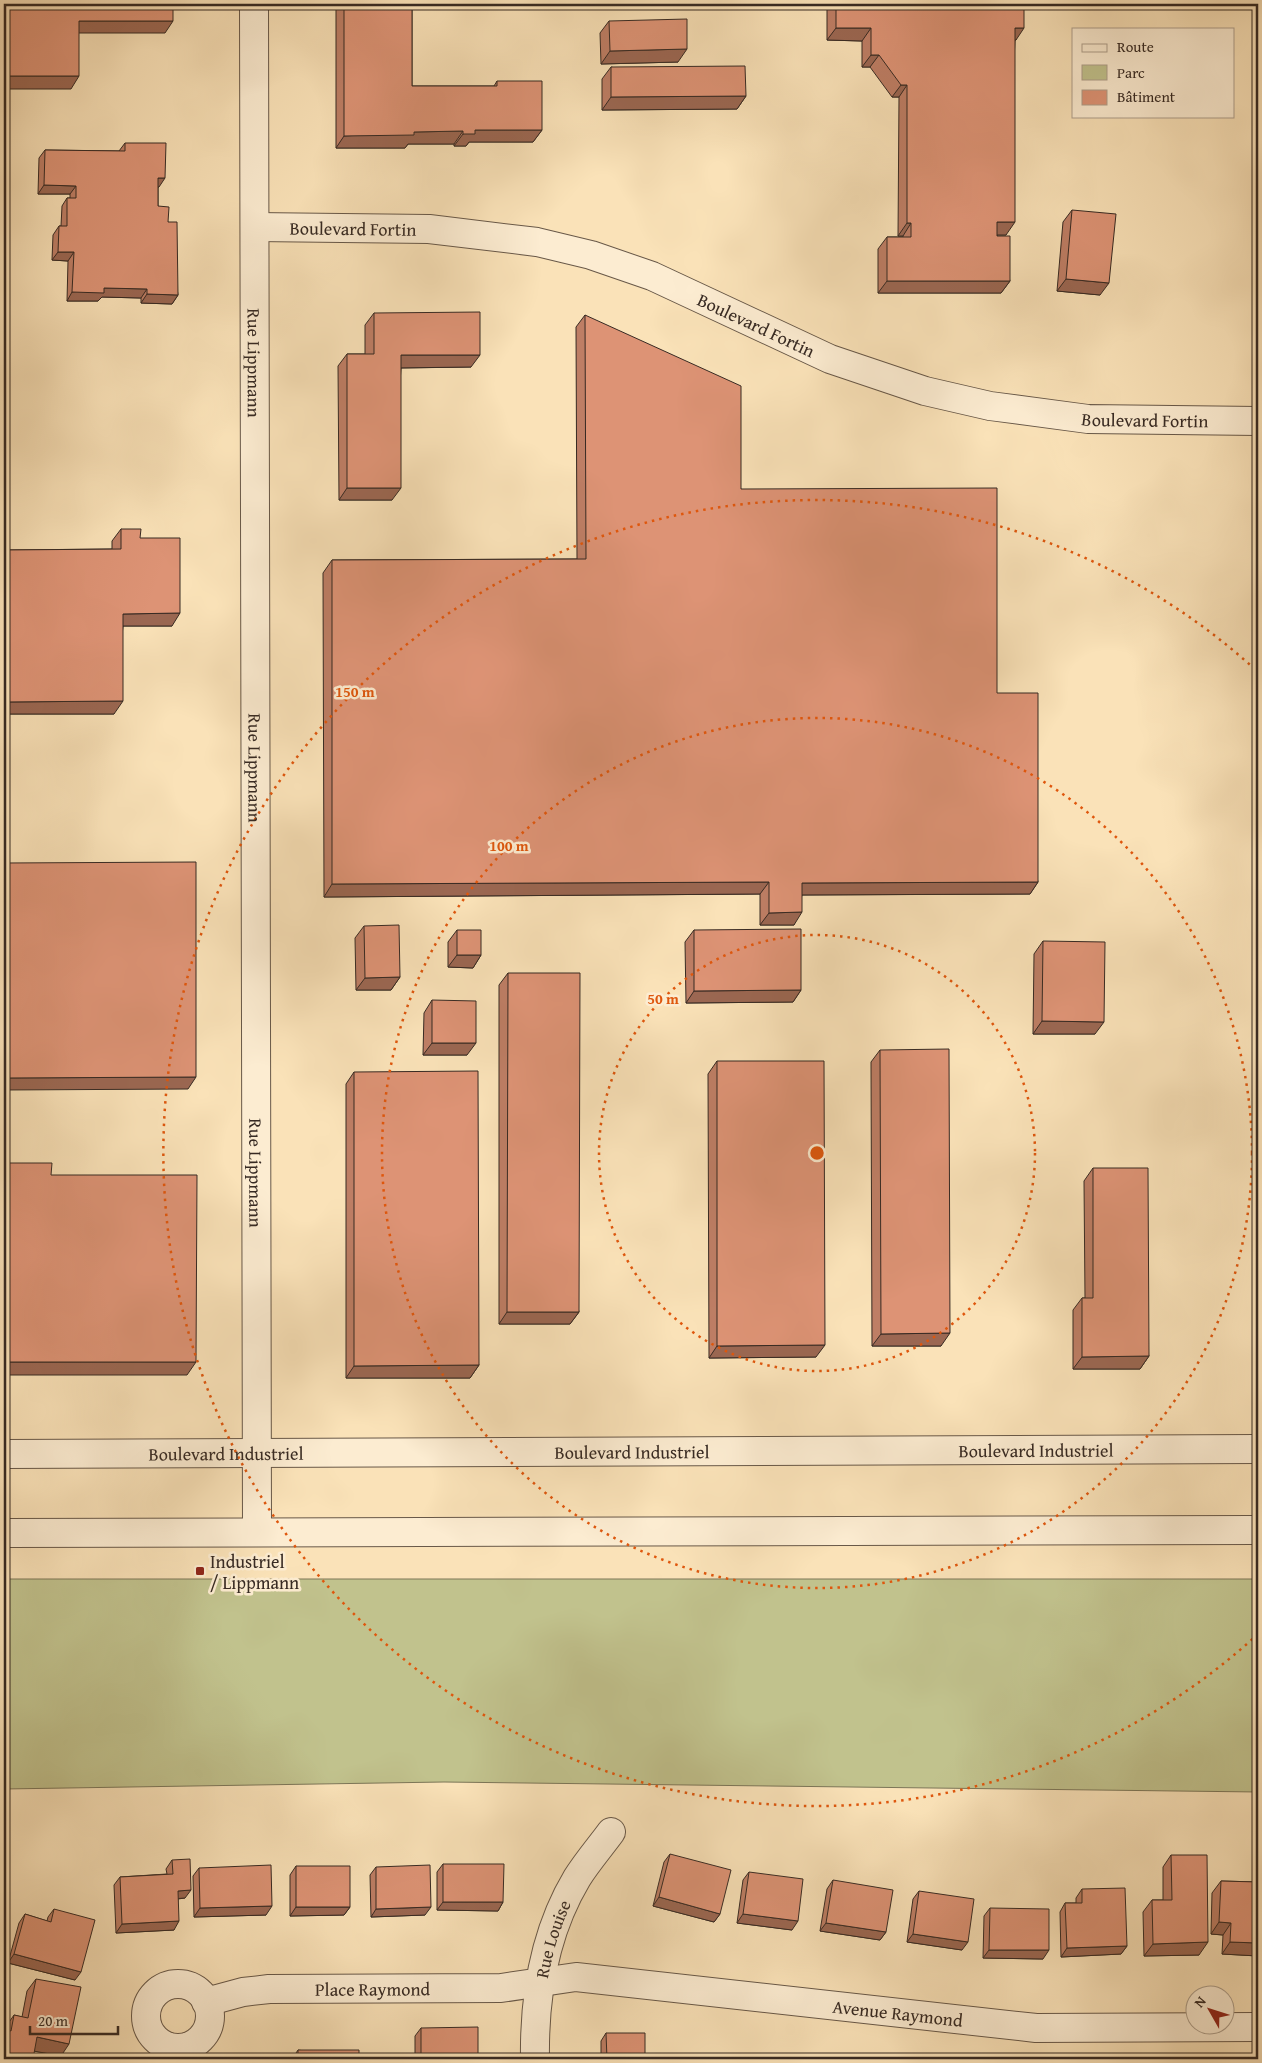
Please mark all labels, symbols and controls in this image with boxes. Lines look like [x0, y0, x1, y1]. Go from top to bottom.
legend [1072, 28, 1234, 118]
text: Route [1117, 36, 1154, 57]
text: Parc [1117, 62, 1145, 83]
text: Bâtiment [1117, 86, 1176, 107]
street label: Boulevard Fortin [289, 214, 417, 242]
street label: Boulevard Fortin [693, 286, 820, 364]
street label: Rue Lippmann [241, 308, 268, 418]
street label: Boulevard Fortin [1080, 405, 1209, 434]
text: 150 m [335, 681, 375, 702]
street label: Rue Lippmann [242, 713, 269, 823]
text: 100 m [489, 835, 529, 856]
text: 50 m [647, 988, 679, 1009]
street label: Rue Lippmann [243, 1118, 270, 1228]
centre of rings [808, 1144, 826, 1162]
street label: Boulevard Industriel [958, 1436, 1114, 1464]
street label: Boulevard Industriel [554, 1438, 710, 1465]
street label: Boulevard Industriel [148, 1439, 304, 1467]
place label: Industriel / Lippmann [210, 1548, 299, 1596]
marker: Industriel / Lippmann [194, 1565, 206, 1577]
street label: Rue Louise [528, 1895, 577, 1980]
street label: Place Raymond [315, 1975, 431, 2002]
north arrow [1184, 1986, 1234, 2036]
text: N [1189, 1991, 1211, 2012]
street label: Avenue Raymond [831, 1992, 965, 2033]
scale bar [30, 2003, 118, 2035]
text: 20 m [38, 2010, 69, 2031]

